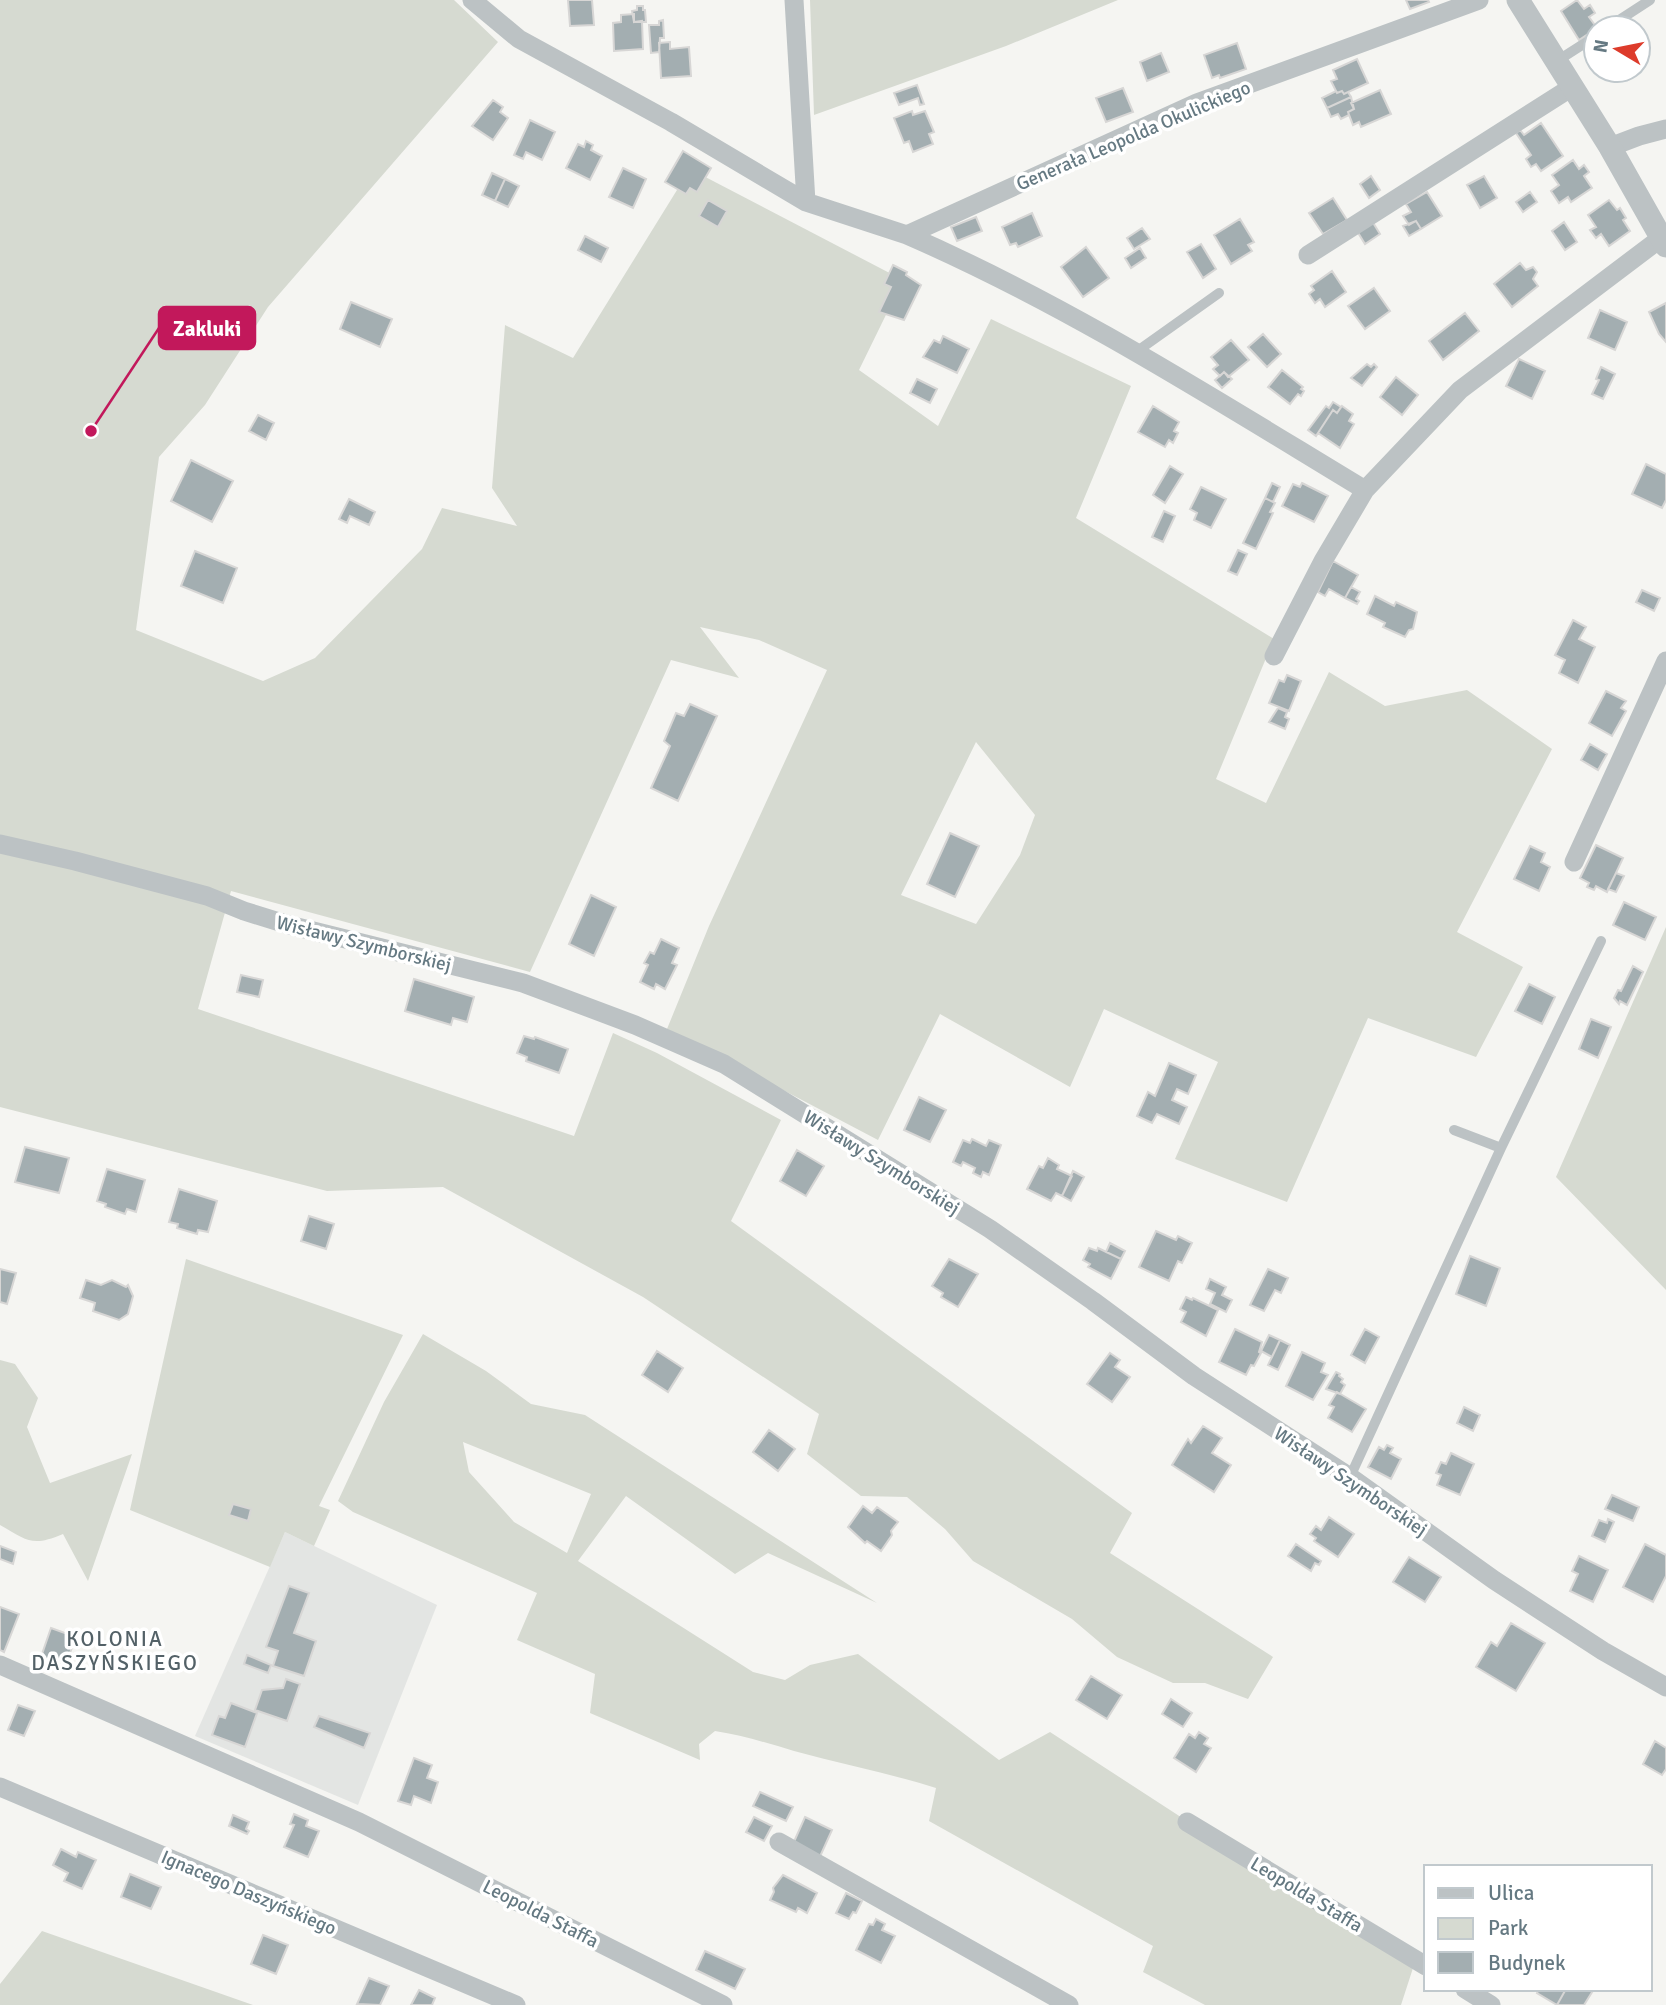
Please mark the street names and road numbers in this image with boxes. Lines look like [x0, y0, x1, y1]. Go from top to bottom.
street label: Generała Leopolda Okulickiego [1013, 76, 1254, 196]
street label: Wisławy Szymborskiej [274, 911, 454, 977]
street label: Wisławy Szymborskiej [799, 1105, 964, 1221]
street label: Wisławy Szymborskiej [1269, 1422, 1432, 1542]
street label: Ignacego Daszyńskiego [157, 1845, 340, 1941]
street label: Leopolda Staffa [1246, 1852, 1367, 1938]
street label: Leopolda Staffa [479, 1874, 602, 1953]

